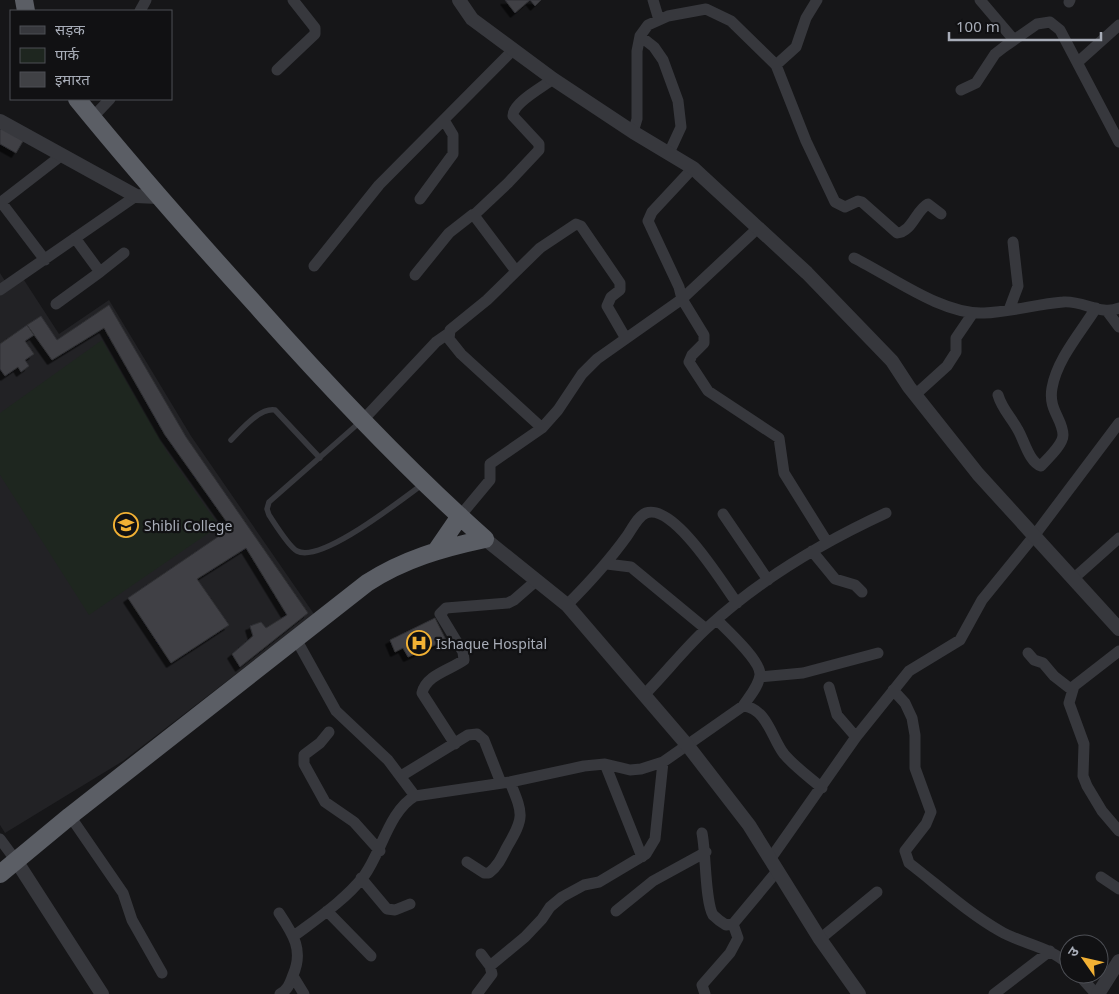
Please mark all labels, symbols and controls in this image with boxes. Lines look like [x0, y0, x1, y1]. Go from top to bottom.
legend [10, 10, 172, 100]
scale bar [949, 10, 1102, 42]
text: 100 m [956, 16, 1000, 36]
text: सड़क [55, 19, 85, 39]
text: पार्क [55, 44, 79, 64]
text: इमारत [55, 69, 90, 89]
school or university icon: Shibli College [113, 512, 139, 538]
place label: Shibli College [144, 516, 232, 535]
hospital icon: Ishaque Hospital [406, 630, 432, 656]
place label: Ishaque Hospital [436, 634, 547, 653]
north arrow [1059, 934, 1109, 984]
text: उ [1063, 942, 1083, 960]

